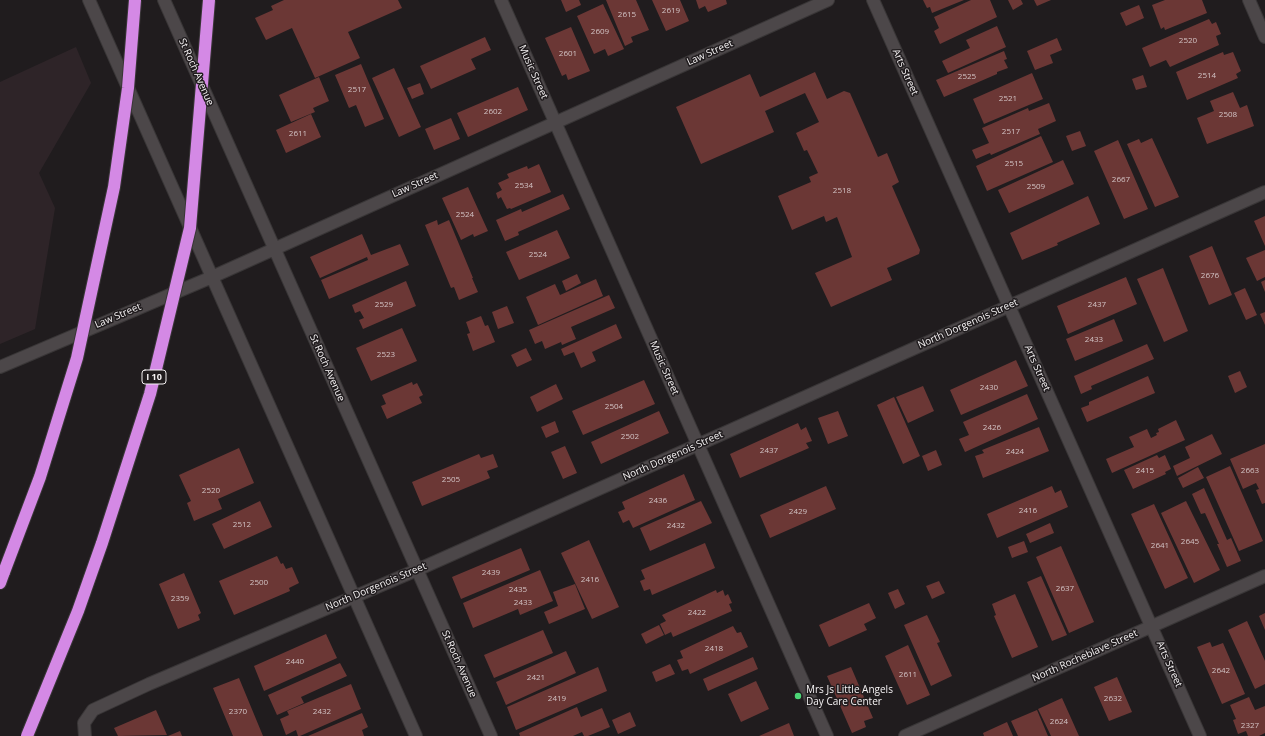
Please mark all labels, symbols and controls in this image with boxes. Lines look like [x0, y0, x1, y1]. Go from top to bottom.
house number: 2619 [662, 6, 680, 16]
house number: 2615 [618, 10, 636, 20]
house number: 2609 [591, 27, 609, 37]
house number: 2520 [1179, 36, 1197, 46]
street label: St Roch Avenue [176, 37, 216, 107]
street label: Law Street [685, 38, 735, 68]
street label: Music Street [516, 43, 550, 101]
street label: Arts Street [889, 47, 921, 97]
house number: 2601 [559, 49, 577, 59]
house number: 2514 [1198, 71, 1216, 81]
house number: 2525 [958, 72, 976, 82]
house number: 2517 [348, 85, 366, 95]
house number: 2521 [999, 94, 1017, 104]
house number: 2602 [484, 107, 502, 117]
house number: 2508 [1219, 110, 1237, 120]
house number: 2517 [1002, 127, 1020, 137]
house number: 2611 [289, 129, 307, 139]
house number: 2515 [1005, 159, 1023, 169]
street label: Law Street [390, 170, 440, 200]
house number: 2667 [1112, 175, 1130, 185]
house number: 2534 [515, 181, 533, 191]
house number: 2509 [1027, 182, 1045, 192]
house number: 2518 [833, 186, 851, 196]
house number: 2524 [456, 210, 474, 220]
house number: 2524 [529, 250, 547, 260]
house number: 2676 [1201, 271, 1219, 281]
street label: North Dorgenois Street [916, 296, 1020, 352]
house number: 2529 [375, 300, 393, 310]
house number: 2437 [1088, 300, 1106, 310]
street label: Law Street [93, 301, 143, 331]
street label: St Roch Avenue [307, 333, 347, 403]
house number: 2433 [1085, 335, 1103, 345]
street label: Music Street [647, 339, 681, 397]
street label: Arts Street [1021, 343, 1053, 393]
house number: 2523 [377, 350, 395, 360]
road number: I 10 [142, 370, 166, 384]
house number: 2430 [980, 383, 998, 393]
house number: 2504 [605, 402, 623, 412]
house number: 2426 [983, 423, 1001, 433]
street label: North Dorgenois Street [621, 428, 725, 484]
house number: 2502 [621, 432, 639, 442]
house number: 2437 [760, 446, 778, 456]
house number: 2424 [1006, 447, 1024, 457]
house number: 2415 [1136, 466, 1154, 476]
house number: 2663 [1241, 466, 1259, 476]
house number: 2505 [442, 475, 460, 485]
house number: 2520 [202, 486, 220, 496]
house number: 2436 [649, 496, 667, 506]
house number: 2416 [1019, 506, 1037, 516]
house number: 2429 [789, 507, 807, 517]
house number: 2512 [233, 520, 251, 530]
house number: 2432 [667, 521, 685, 531]
house number: 2645 [1181, 537, 1199, 547]
house number: 2641 [1151, 541, 1169, 551]
street label: North Dorgenois Street [324, 560, 428, 614]
house number: 2439 [482, 568, 500, 578]
house number: 2416 [581, 575, 599, 585]
house number: 2500 [250, 578, 268, 588]
house number: 2637 [1056, 584, 1074, 594]
house number: 2435 [509, 585, 527, 595]
house number: 2359 [171, 594, 189, 604]
house number: 2433 [514, 598, 532, 608]
house number: 2422 [688, 608, 706, 618]
street label: North Rocheblave Street [1030, 627, 1140, 685]
street label: St Roch Avenue [439, 629, 479, 699]
street label: Arts Street [1153, 639, 1185, 689]
house number: 2418 [705, 644, 723, 654]
house number: 2440 [286, 657, 304, 667]
house number: 2642 [1212, 666, 1230, 676]
house number: 2611 [899, 670, 917, 680]
house number: 2421 [527, 673, 545, 683]
place label: Mrs Js Little Angels Day Care Center [806, 684, 893, 708]
marker: Mrs Js Little Angels Day Care Center [793, 691, 803, 701]
house number: 2419 [548, 694, 566, 704]
house number: 2632 [1104, 694, 1122, 704]
house number: 2370 [229, 707, 247, 717]
house number: 2432 [313, 707, 331, 717]
house number: 2624 [1050, 717, 1068, 727]
house number: 2327 [1241, 721, 1259, 731]

